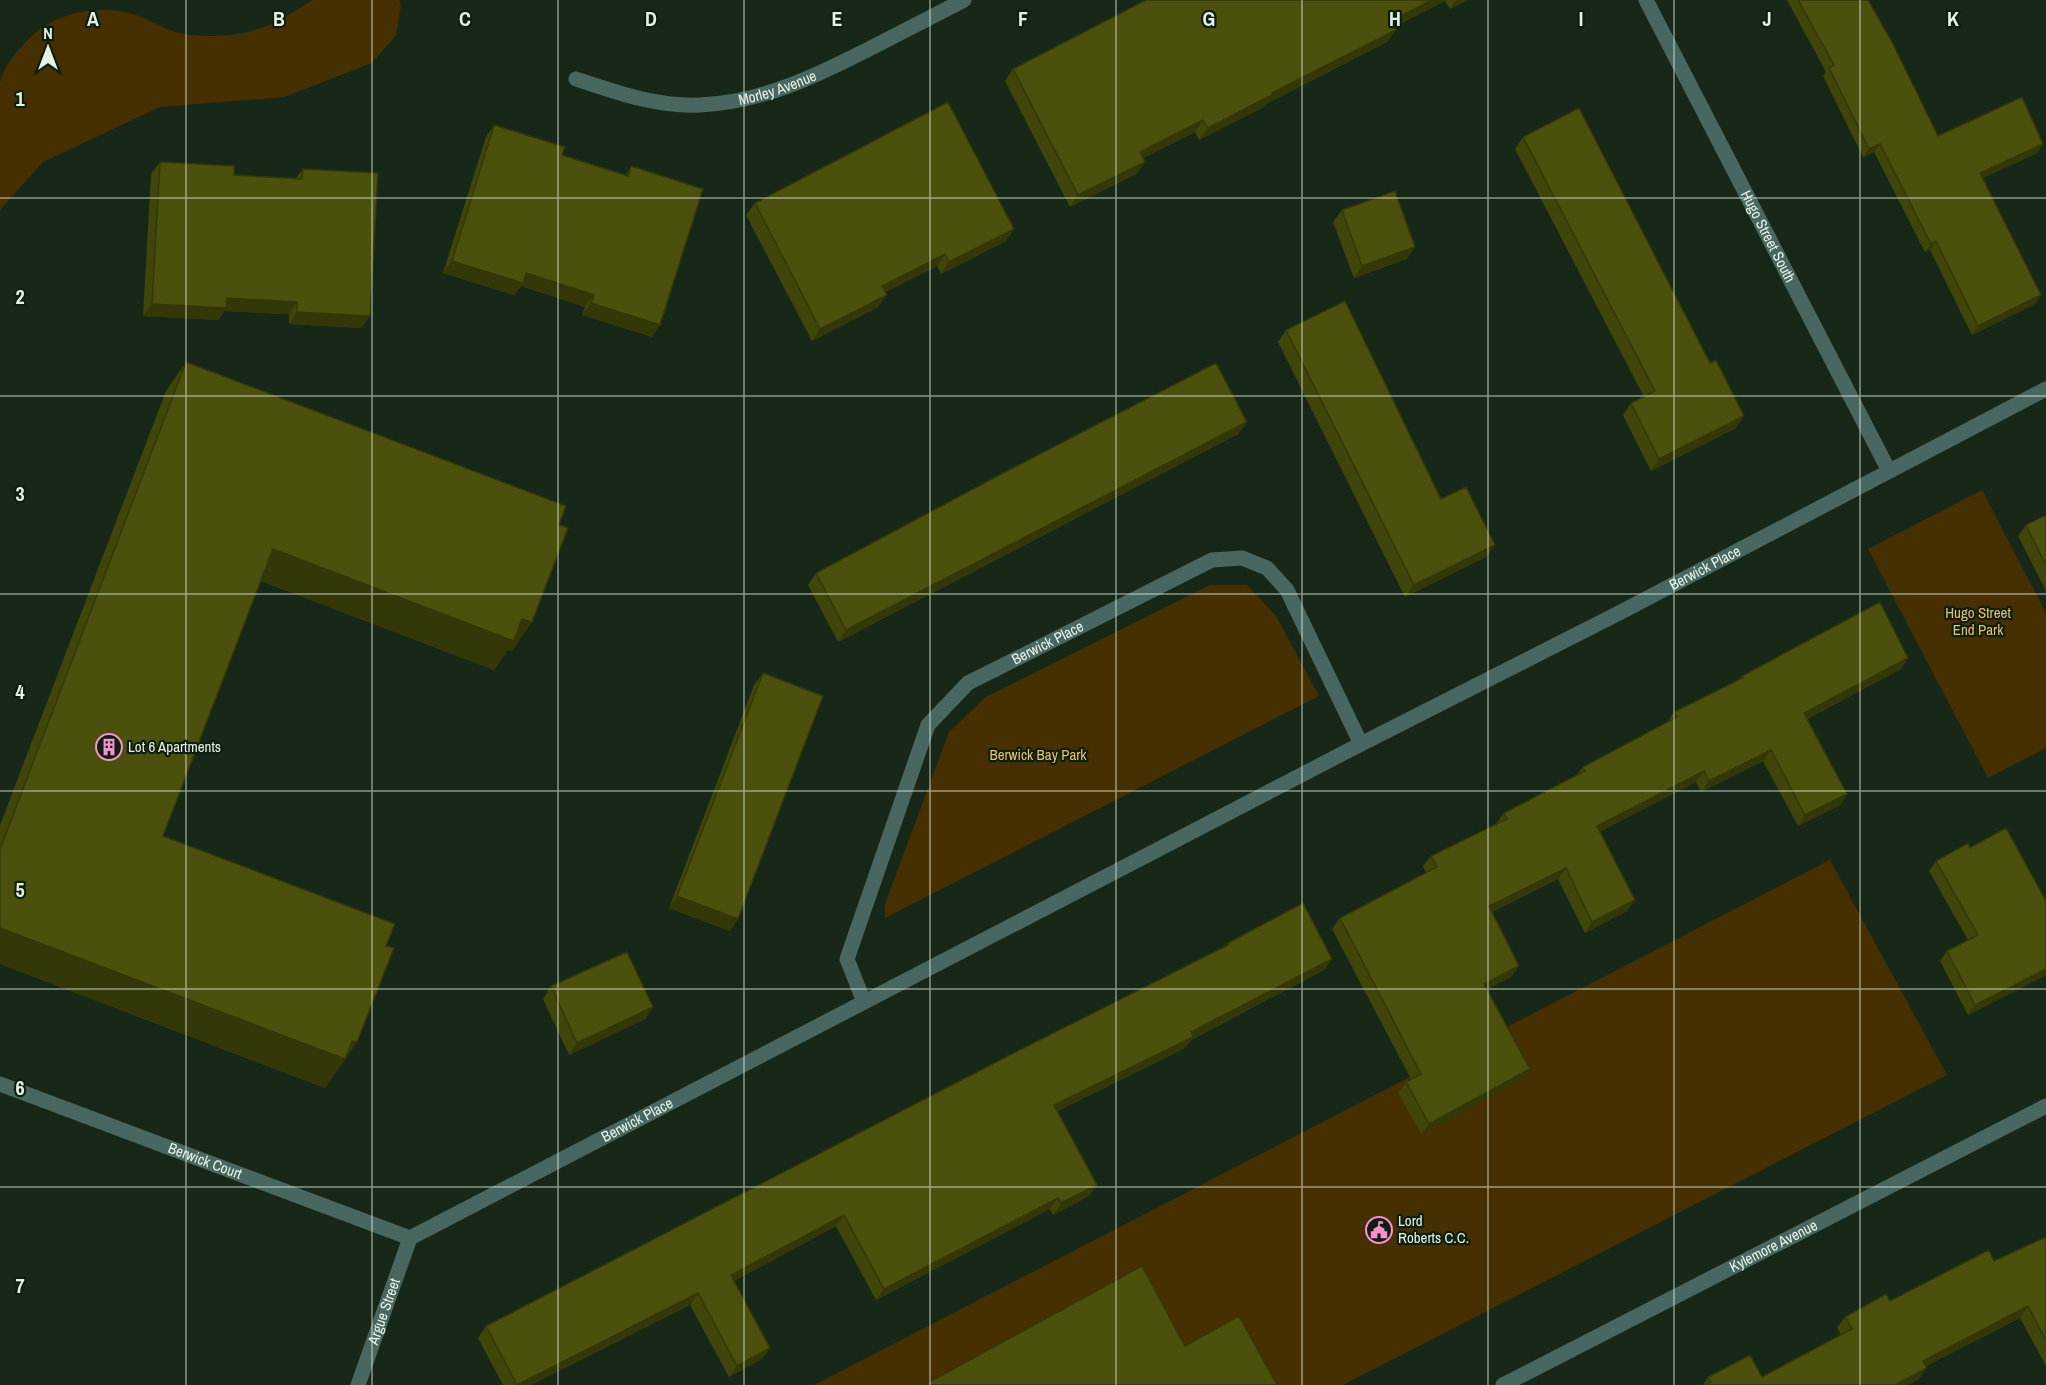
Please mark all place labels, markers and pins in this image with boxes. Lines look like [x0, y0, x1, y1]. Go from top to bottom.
building icon: Lot 6 Apartments [94, 732, 124, 762]
place label: Lot 6 Apartments [128, 736, 221, 757]
place label: Lord Roberts C.C. [1398, 1210, 1469, 1248]
public building icon: Lord Roberts C.C. [1364, 1215, 1394, 1245]

